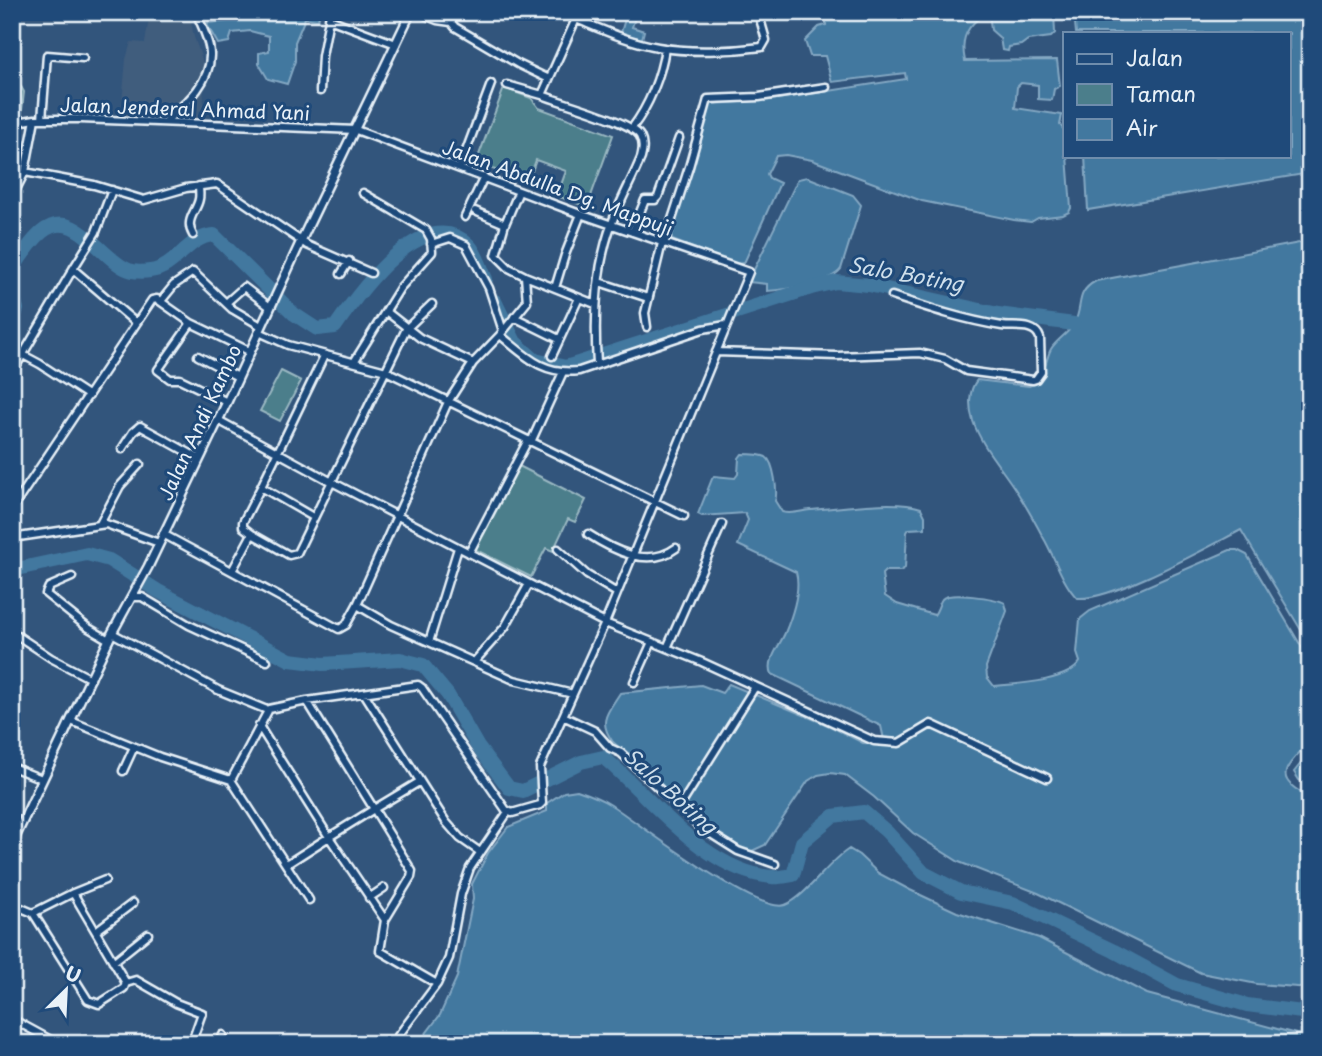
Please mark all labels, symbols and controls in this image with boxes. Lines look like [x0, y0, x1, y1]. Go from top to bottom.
legend [1063, 32, 1290, 158]
text: Jalan [1126, 41, 1183, 73]
text: Taman [1126, 77, 1196, 109]
street label: Jalan Jenderal Ahmad Yani [59, 90, 311, 126]
text: Air [1126, 111, 1158, 143]
street label: Jalan Abdulla Dg. Mappuji [439, 132, 677, 242]
water label: Salo Boting [846, 247, 968, 299]
street label: Jalan Andi Kambo [151, 339, 247, 505]
water label: Salo Boting [617, 739, 726, 842]
north arrow [32, 954, 102, 1024]
text: U [61, 958, 86, 989]

